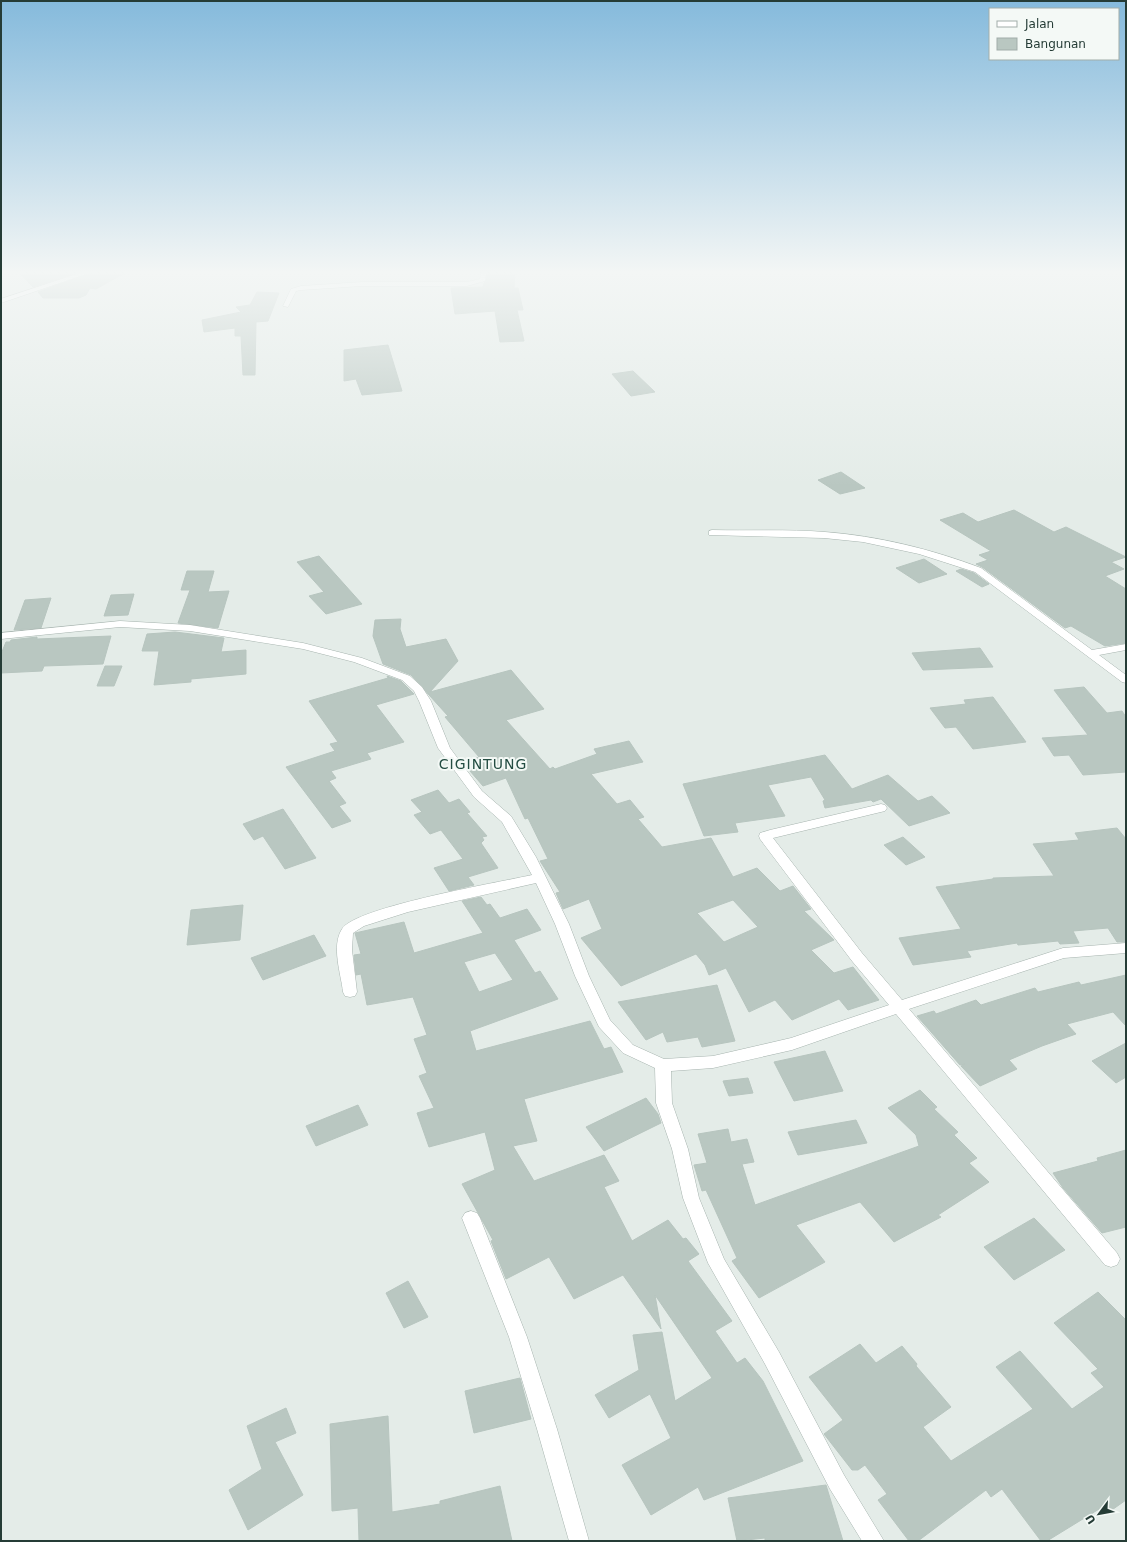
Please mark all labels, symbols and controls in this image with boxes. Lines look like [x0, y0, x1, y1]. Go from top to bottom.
legend [989, 8, 1119, 60]
text: Jalan [1024, 17, 1054, 31]
text: Bangunan [1025, 37, 1086, 51]
district label: CIGINTUNG [439, 756, 527, 772]
north arrow [1079, 1494, 1119, 1534]
text: U [1083, 1512, 1099, 1526]

